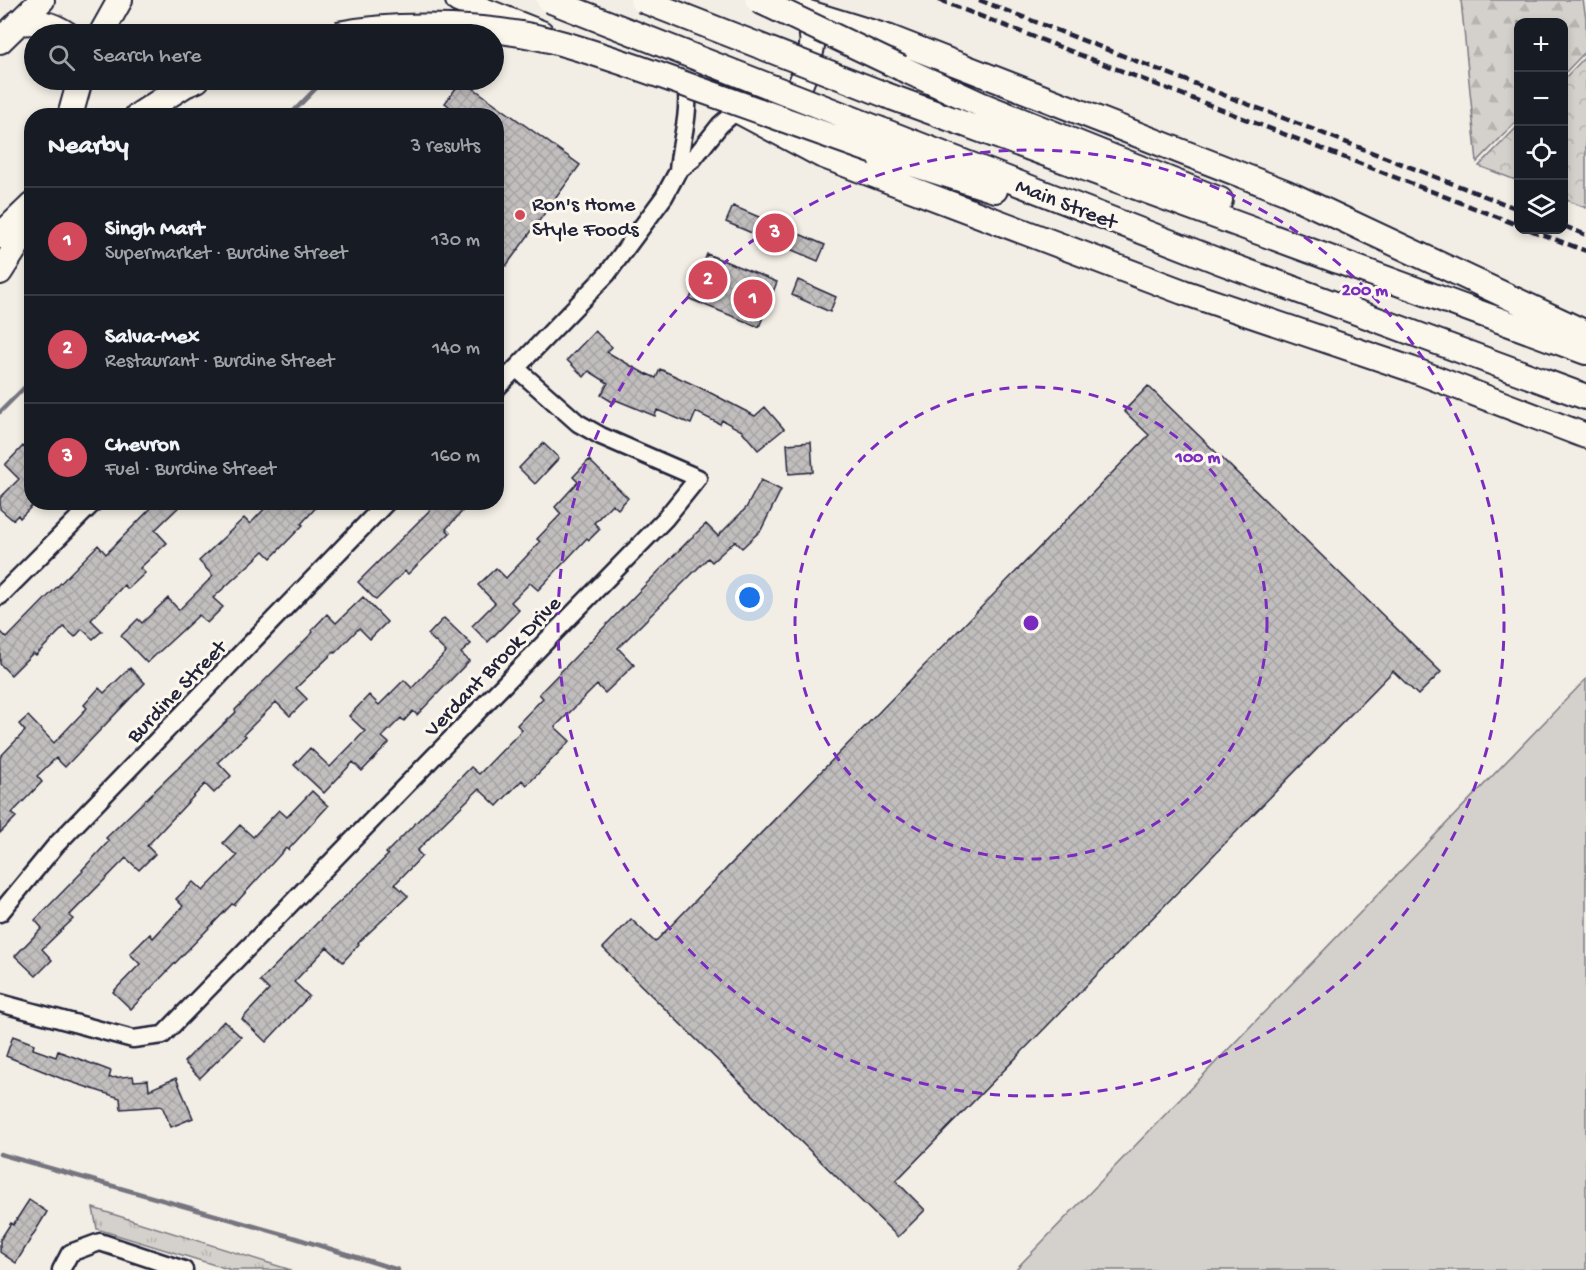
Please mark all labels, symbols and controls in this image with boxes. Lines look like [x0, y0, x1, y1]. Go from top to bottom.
map controls [1514, 18, 1568, 234]
button: + [1514, 18, 1568, 72]
search box [24, 24, 504, 90]
icon: search [45, 41, 78, 74]
text: Search here [93, 44, 201, 70]
button: − [1514, 72, 1568, 126]
button: locate [1514, 126, 1568, 180]
text: Nearby [48, 132, 129, 163]
text: 3 results [411, 136, 480, 159]
street label: Main Street [1011, 175, 1122, 238]
button: layers [1514, 180, 1568, 234]
place label: Ron's Home Style Foods [532, 193, 639, 244]
marker: Ron's Home Style Foods [513, 208, 527, 222]
pin: 3 [756, 210, 794, 256]
text: Singh Mart [105, 217, 204, 243]
text: 1 [63, 230, 72, 253]
text: 130 m [431, 230, 480, 253]
text: Supermarket · Burdine Street [105, 243, 347, 266]
pin: 2 [688, 258, 728, 302]
pin: 1 [734, 276, 772, 322]
text: 200 m [1342, 281, 1388, 302]
text: Salva-Mex [105, 325, 199, 351]
text: 2 [63, 338, 72, 361]
text: 140 m [432, 338, 480, 361]
text: Restaurant · Burdine Street [105, 351, 334, 374]
text: Chevron [105, 433, 179, 459]
text: 3 [62, 446, 73, 469]
text: 160 m [431, 446, 480, 469]
text: 100 m [1175, 448, 1221, 469]
text: Fuel · Burdine Street [105, 459, 276, 482]
your location [735, 583, 764, 612]
street label: Verdant Brook Drive [419, 591, 568, 744]
centre of rings [1021, 613, 1041, 633]
street label: Burdine Street [122, 635, 235, 750]

